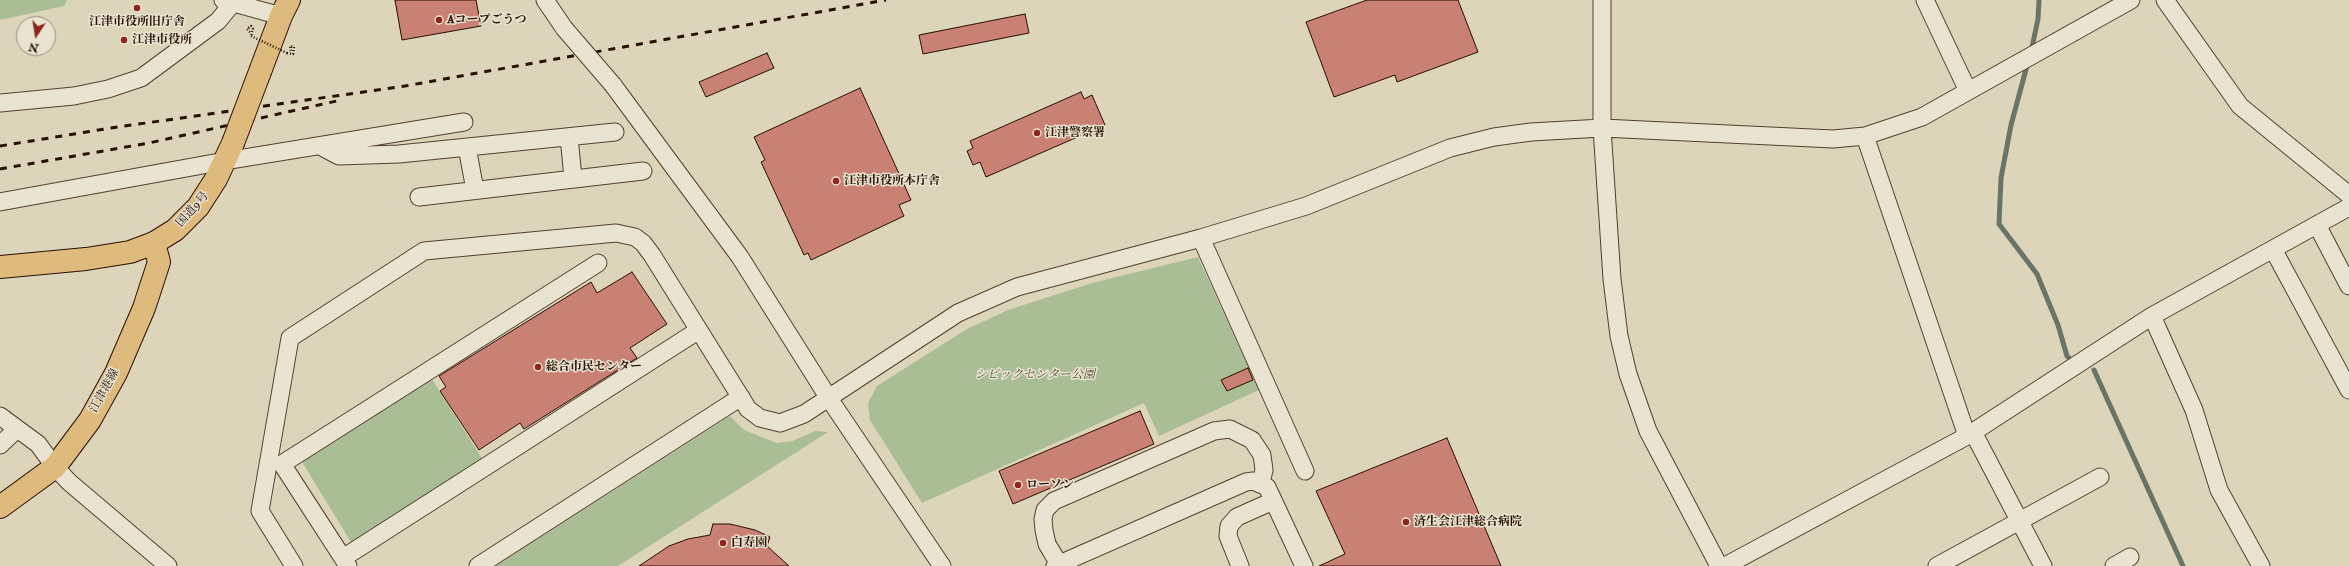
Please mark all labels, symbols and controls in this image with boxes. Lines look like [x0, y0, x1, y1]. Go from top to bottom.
marker: 江津市役所旧庁舎 [132, 3, 142, 13]
place label: Aコープごうつ [447, 13, 527, 27]
place label: 江津市役所旧庁舎 [89, 15, 185, 29]
marker: Aコープごうつ [434, 15, 444, 25]
north arrow [16, 16, 56, 56]
place label: 江津市役所 [132, 33, 192, 47]
marker: 江津市役所 [119, 35, 129, 45]
text: N [27, 40, 40, 55]
place label: 江津警察署 [1045, 126, 1105, 140]
marker: 江津警察署 [1032, 128, 1042, 138]
place label: 江津市役所本庁舎 [844, 174, 940, 188]
marker: 江津市役所本庁舎 [831, 176, 841, 186]
street label: 国道9号 [174, 189, 212, 231]
place label: 総合市民センター [546, 360, 642, 374]
marker: 総合市民センター [533, 362, 543, 372]
street label: 江津港線 [87, 367, 123, 415]
park label: シビックセンター公園 [975, 368, 1095, 382]
place label: ローソン [1026, 478, 1074, 492]
marker: ローソン [1013, 480, 1023, 490]
place label: 済生会江津総合病院 [1414, 515, 1522, 529]
marker: 済生会江津総合病院 [1401, 517, 1411, 527]
place label: 白寿園 [731, 536, 767, 550]
marker: 白寿園 [718, 538, 728, 548]

